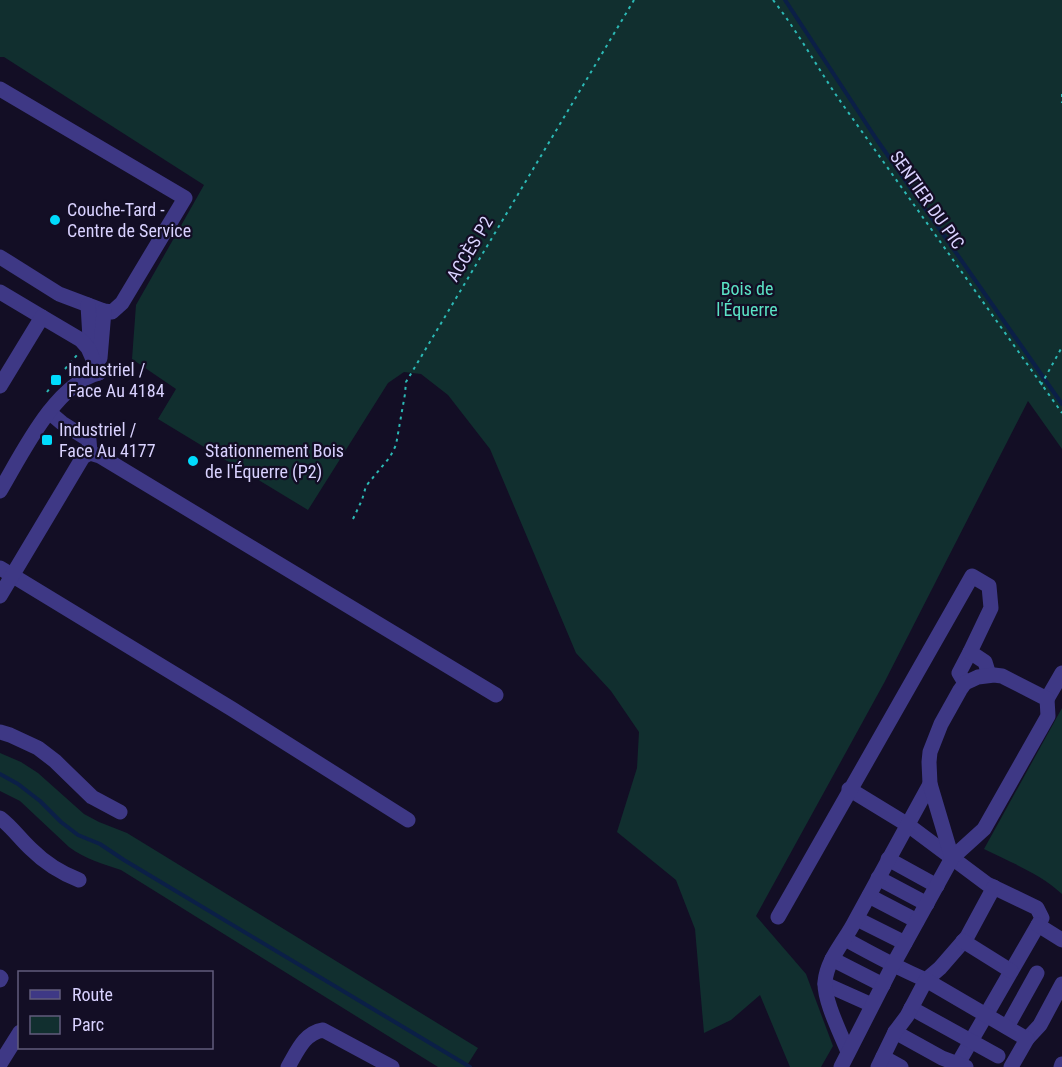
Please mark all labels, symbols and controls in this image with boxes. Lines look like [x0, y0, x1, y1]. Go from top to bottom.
street label: SENTIER DU PIC [886, 147, 969, 253]
place label: Couche-Tard - Centre de Service [67, 199, 191, 241]
street label: ACCÈS P2 [442, 212, 497, 285]
marker: Couche-Tard - Centre de Service [48, 213, 62, 227]
park label: Bois de l'Équerre [716, 278, 778, 320]
place label: Industriel / Face Au 4184 [68, 359, 165, 401]
marker: Industriel / Face Au 4184 [49, 373, 63, 387]
place label: Industriel / Face Au 4177 [59, 419, 156, 461]
marker: Industriel / Face Au 4177 [40, 433, 54, 447]
place label: Stationnement Bois de l'Équerre (P2) [205, 440, 344, 483]
marker: Stationnement Bois de l'Équerre (P2) [186, 454, 200, 468]
legend [18, 971, 213, 1049]
text: Route [72, 984, 113, 1005]
text: Parc [72, 1014, 104, 1035]

